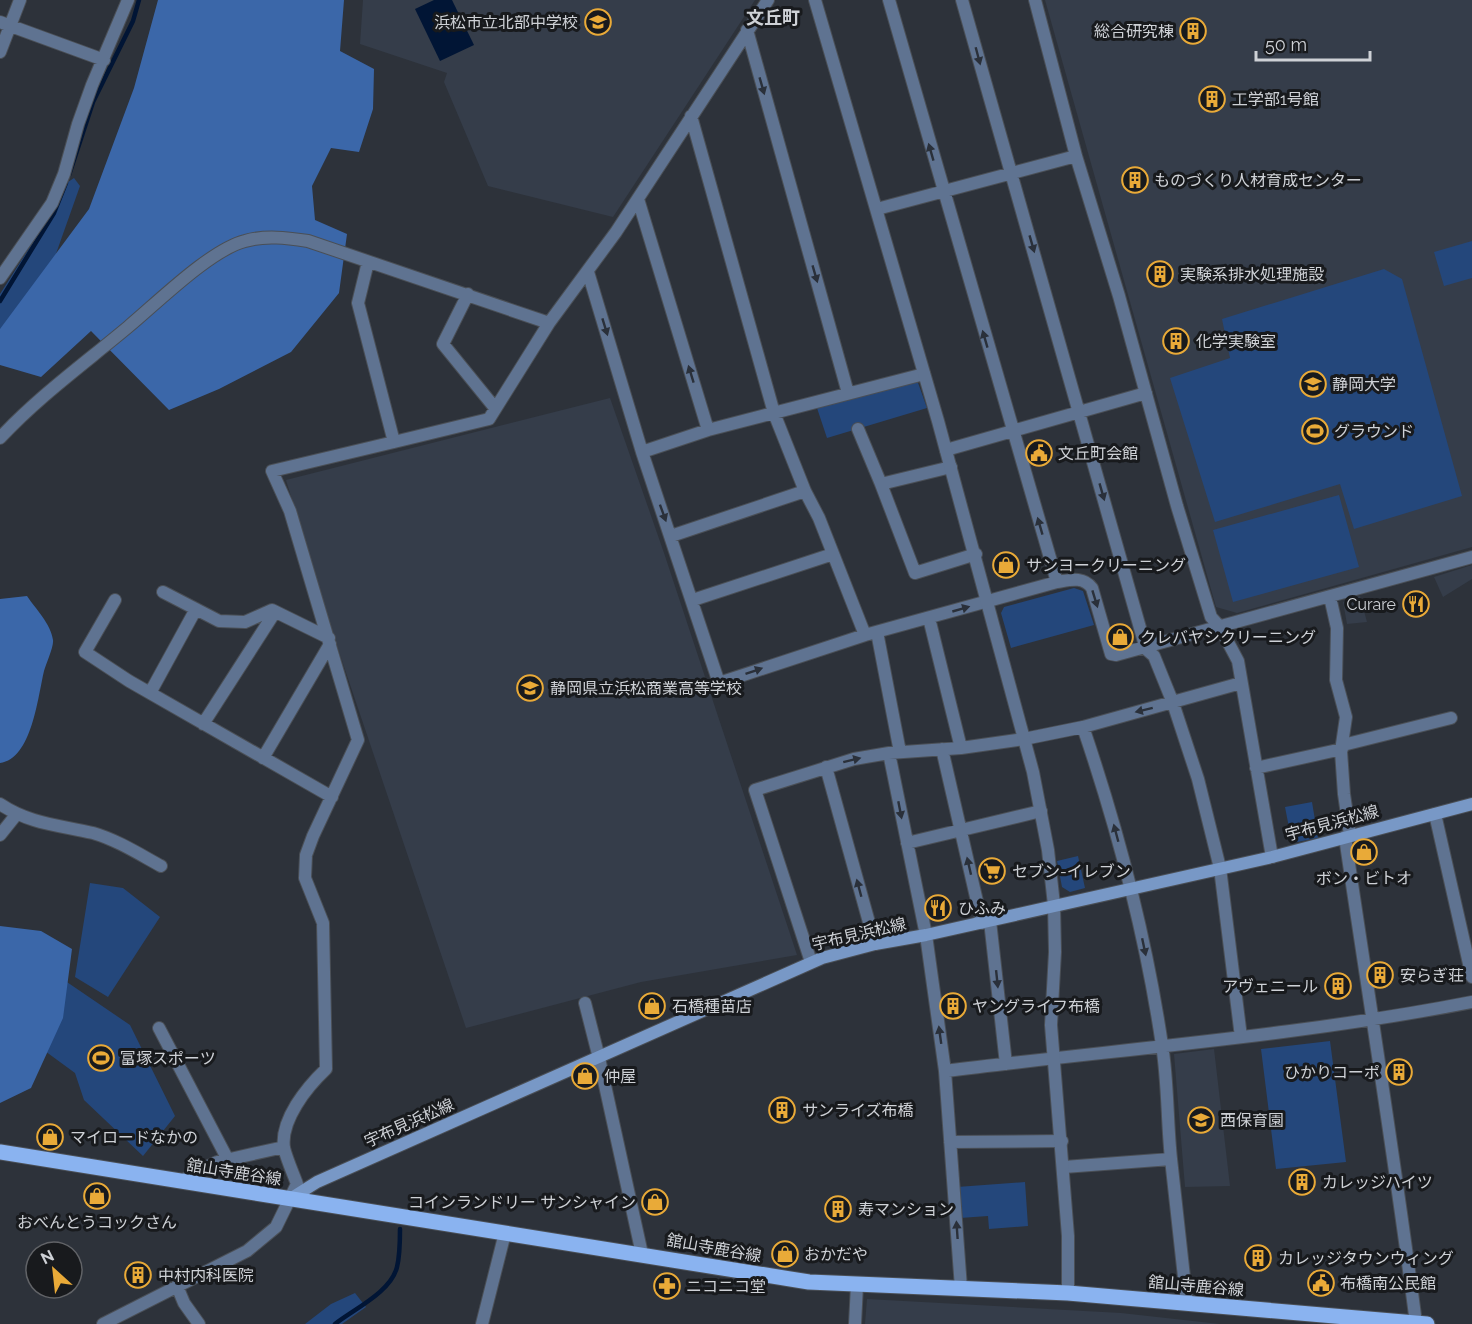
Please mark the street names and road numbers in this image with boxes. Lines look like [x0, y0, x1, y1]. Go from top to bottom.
street label: 宇布見浜松線 [1283, 801, 1381, 845]
street label: 宇布見浜松線 [810, 914, 908, 954]
street label: 宇布見浜松線 [361, 1095, 457, 1151]
street label: 舘山寺鹿谷線 [185, 1155, 283, 1189]
street label: 舘山寺鹿谷線 [665, 1230, 763, 1266]
street label: 舘山寺鹿谷線 [1147, 1272, 1245, 1300]

